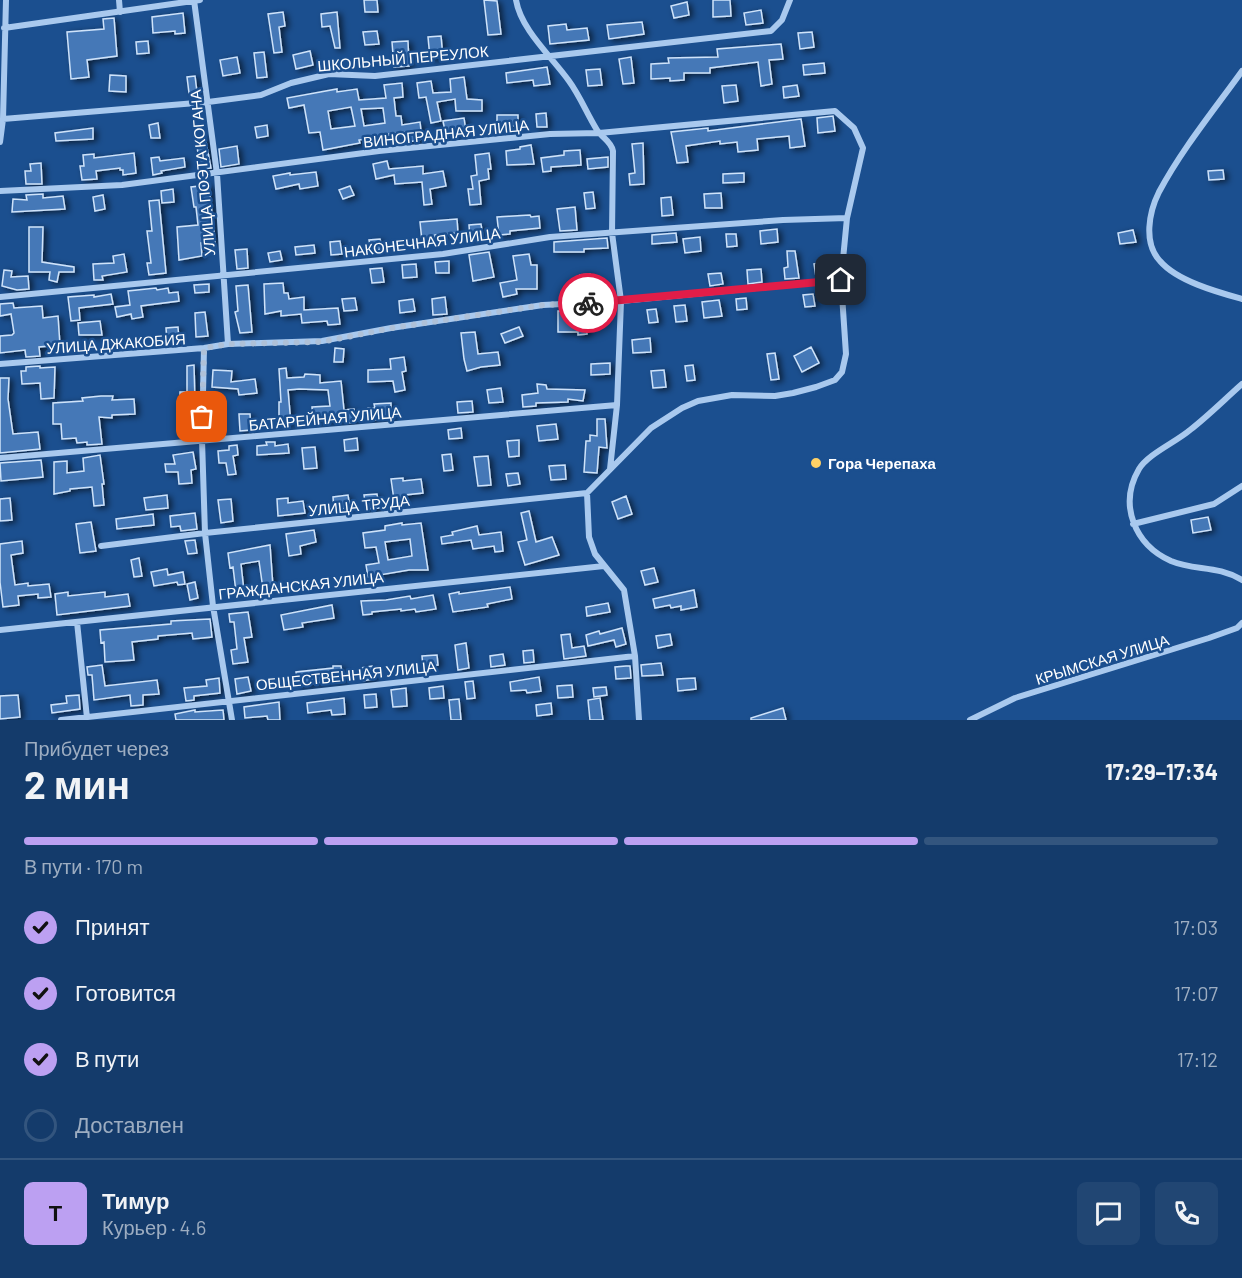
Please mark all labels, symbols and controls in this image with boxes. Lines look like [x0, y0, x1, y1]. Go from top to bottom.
street label: ШКОЛЬНЫЙ ПЕРЕУЛОК [317, 42, 489, 74]
street label: УЛИЦА ПОЭТА КОГАНА [186, 89, 218, 257]
street label: ВИНОГРАДНАЯ УЛИЦА [362, 115, 530, 151]
street label: НАКОНЕЧНАЯ УЛИЦА [343, 223, 501, 261]
pin [815, 254, 866, 305]
icon: home [824, 263, 857, 296]
courier [558, 273, 618, 333]
icon: bike [572, 287, 605, 320]
street label: УЛИЦА ДЖАКОБИЯ [46, 329, 186, 357]
pin [176, 391, 227, 442]
icon: bag [185, 400, 218, 433]
street label: БАТАРЕЙНАЯ УЛИЦА [248, 402, 402, 434]
place label: Гора Черепаха [828, 454, 937, 472]
marker: Гора Черепаха [809, 456, 823, 470]
street label: УЛИЦА ТРУДА [308, 491, 410, 519]
street label: ГРАЖДАНСКАЯ УЛИЦА [217, 567, 385, 603]
street label: КРЫМСКАЯ УЛИЦА [1033, 630, 1171, 688]
street label: ОБЩЕСТВЕННАЯ УЛИЦА [255, 657, 437, 693]
text: Прибудет через [24, 736, 169, 760]
text: 17:29–17:34 [1105, 758, 1218, 784]
text: 2 мин [24, 760, 130, 807]
text: В пути · 170 m [24, 854, 143, 878]
icon: check [24, 911, 57, 944]
text: Принят [75, 913, 149, 939]
text: 17:03 [1173, 915, 1218, 939]
icon: check [24, 977, 57, 1010]
text: Готовится [75, 979, 176, 1005]
text: 17:07 [1174, 981, 1218, 1005]
icon: check [24, 1043, 57, 1076]
text: В пути [75, 1045, 139, 1071]
text: 17:12 [1177, 1047, 1218, 1071]
text: Доставлен [75, 1111, 184, 1137]
button: chat [1077, 1182, 1140, 1245]
button: phone [1155, 1182, 1218, 1245]
text: Тимур [102, 1187, 170, 1213]
text: Т [49, 1199, 62, 1225]
text: Курьер · 4.6 [102, 1215, 206, 1239]

